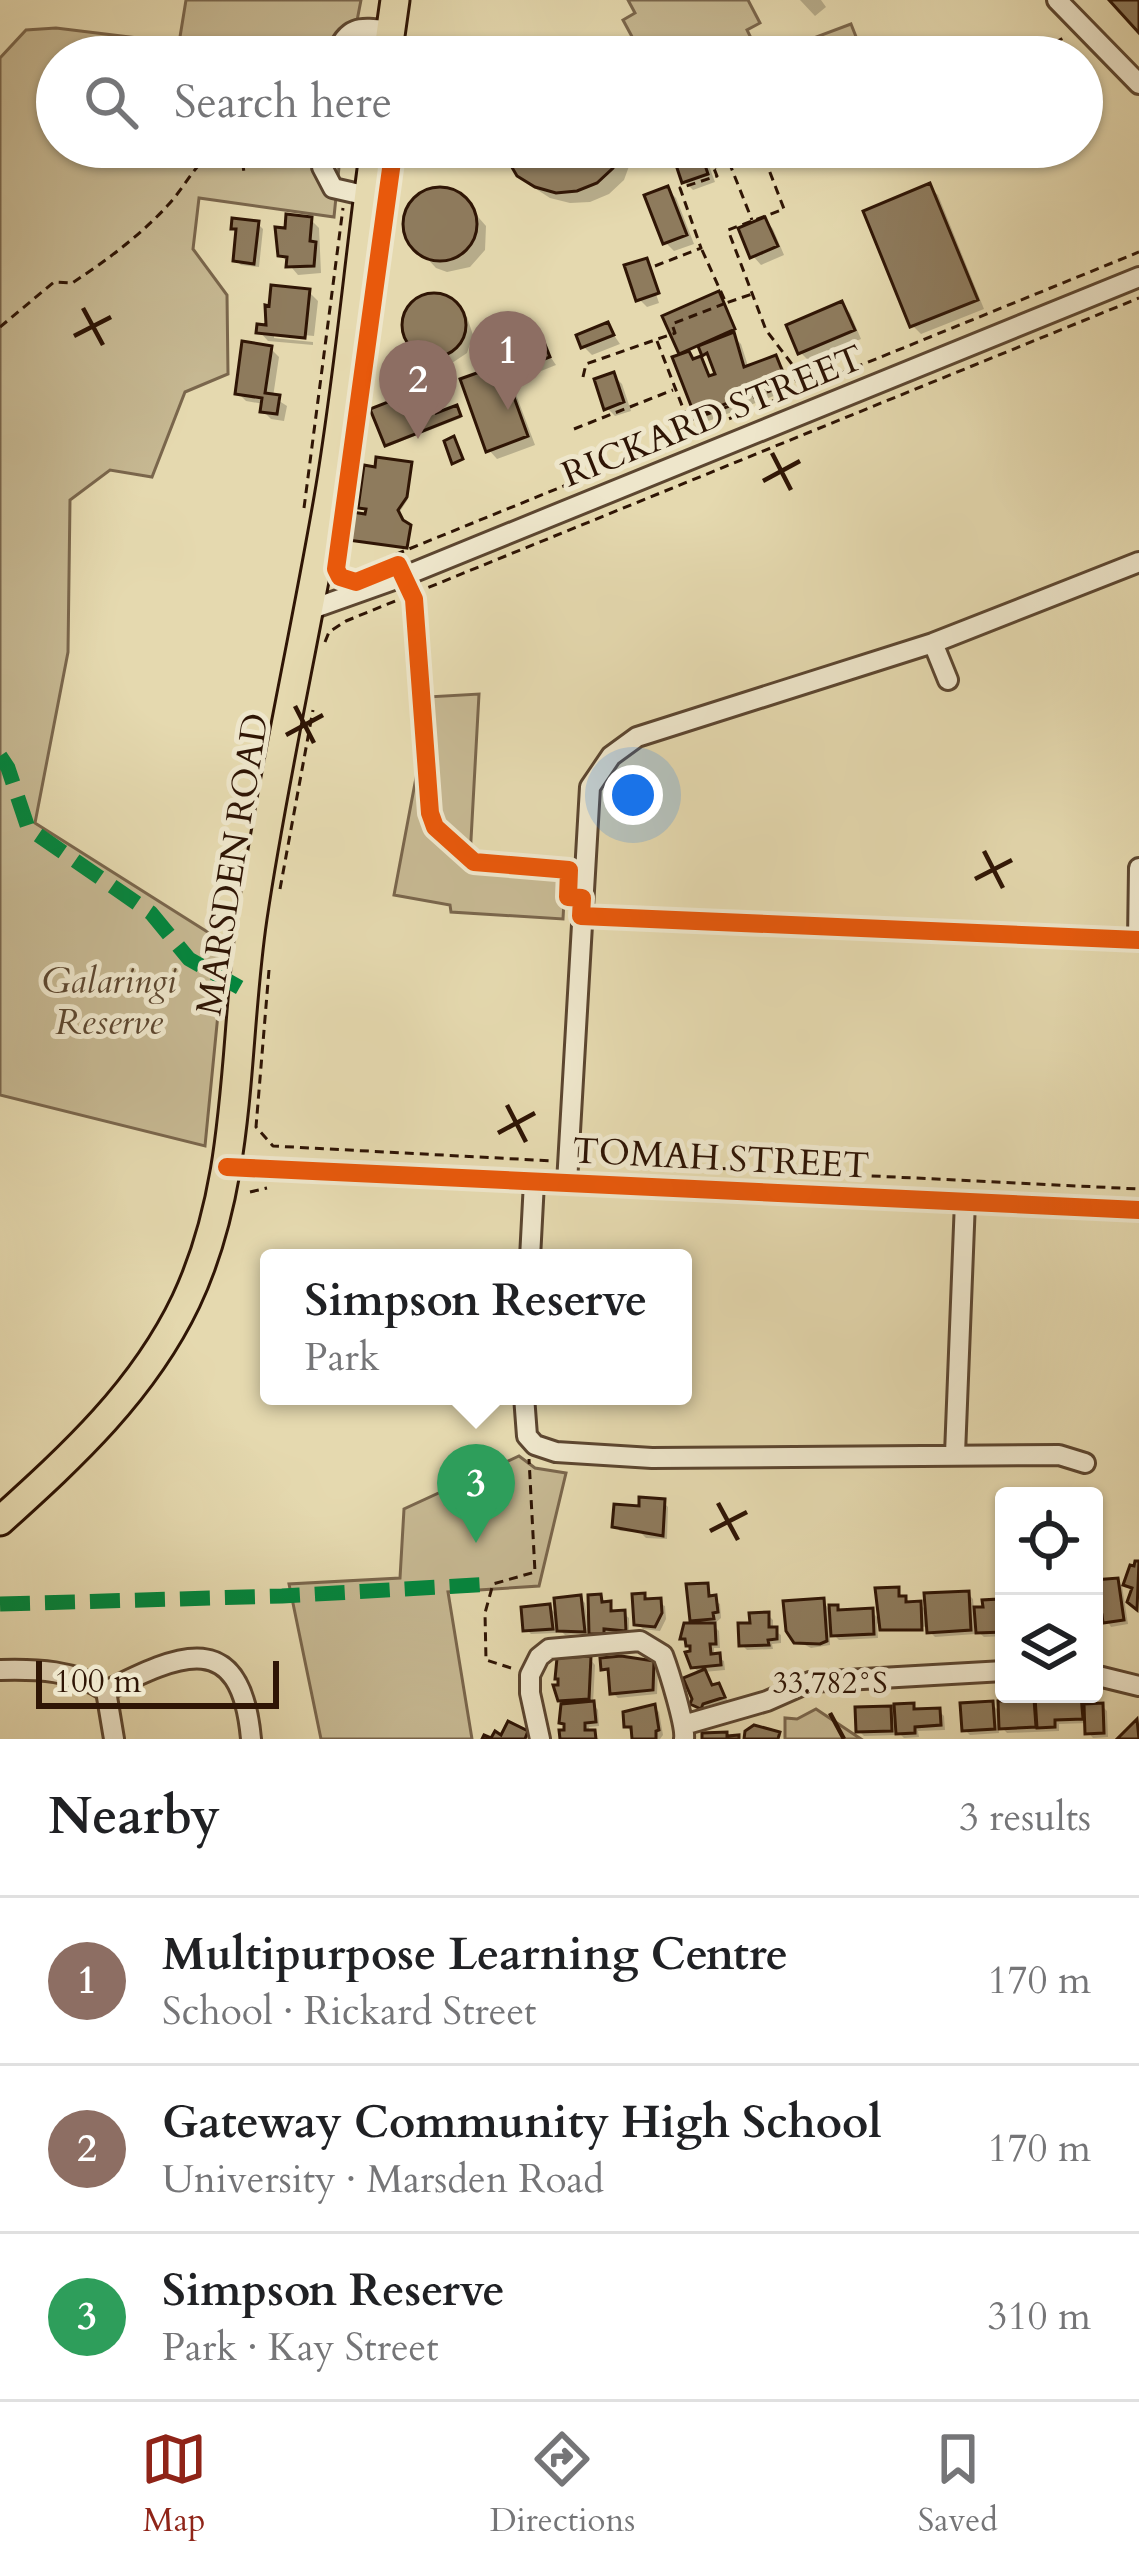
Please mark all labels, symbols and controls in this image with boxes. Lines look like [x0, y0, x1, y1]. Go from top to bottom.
search box [36, 36, 1103, 168]
icon: search [78, 69, 144, 135]
text: Search here [174, 72, 392, 133]
pin: 1 [469, 311, 547, 410]
street label: RICKARD STREET [554, 334, 871, 499]
pin: 2 [379, 340, 457, 439]
street label: MARSDEN ROAD [184, 710, 281, 1019]
your location [603, 765, 663, 825]
park label: Galaringi Reserve [42, 957, 178, 1047]
street label: TOMAH STREET [571, 1126, 871, 1191]
popup [260, 1249, 692, 1405]
text: Simpson Reserve [305, 1270, 647, 1331]
text: Park [305, 1331, 380, 1384]
pin: 3 [437, 1444, 515, 1543]
map controls [995, 1487, 1103, 1703]
button: locate [995, 1487, 1103, 1595]
button: layers [995, 1595, 1103, 1703]
scale bar [36, 1655, 279, 1708]
text: 100 m [54, 1659, 141, 1704]
text: 33.782°S [773, 1663, 887, 1704]
text: Nearby [48, 1782, 220, 1852]
text: 3 results [959, 1791, 1091, 1844]
text: Multipurpose Learning Centre [162, 1924, 788, 1985]
text: 1 [77, 1954, 97, 2007]
text: 170 m [988, 1954, 1091, 2007]
text: School · Rickard Street [162, 1985, 536, 2038]
text: Gateway Community High School [162, 2092, 882, 2153]
text: 2 [77, 2122, 97, 2175]
text: 170 m [988, 2122, 1091, 2175]
text: University · Marsden Road [162, 2153, 604, 2206]
text: Simpson Reserve [162, 2260, 505, 2321]
text: 3 [77, 2290, 97, 2343]
text: 310 m [988, 2290, 1091, 2343]
text: Park · Kay Street [162, 2321, 439, 2374]
tab: Map [141, 2426, 207, 2543]
tab: Directions [490, 2426, 635, 2543]
tab: Saved [918, 2426, 998, 2543]

